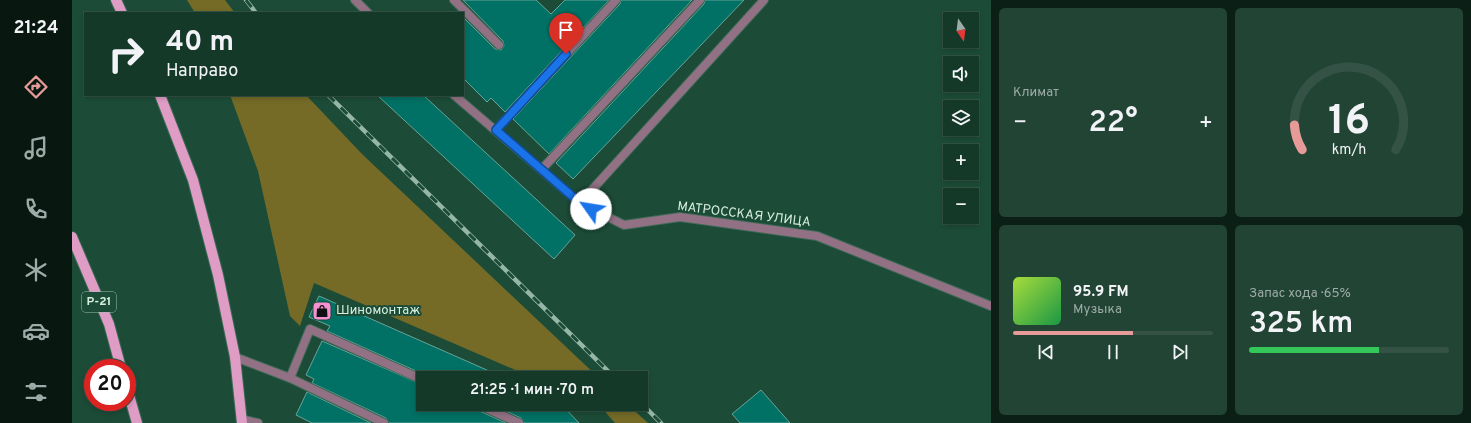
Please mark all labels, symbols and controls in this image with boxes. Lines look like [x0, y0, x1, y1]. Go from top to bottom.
north arrow [943, 12, 979, 48]
map controls [943, 12, 979, 224]
pin [549, 13, 583, 54]
text: 21:24 [13, 17, 59, 40]
icon: arrive [555, 19, 577, 41]
text: 40 m [166, 25, 234, 61]
icon: right [100, 28, 152, 80]
button: sound [943, 56, 979, 92]
text: Направо [166, 60, 238, 83]
icon: directions [22, 73, 50, 101]
text: Климат [1013, 85, 1059, 101]
text: 16 [1328, 96, 1370, 149]
button: layers [943, 100, 979, 136]
text: 22° [1088, 105, 1138, 142]
text: − [1013, 110, 1027, 137]
text: + [1199, 110, 1213, 137]
icon: music [22, 134, 50, 162]
text: km/h [1332, 141, 1366, 159]
button: + [943, 144, 979, 180]
position arrow [570, 188, 612, 230]
button: − [943, 188, 979, 224]
icon: phone [22, 195, 50, 223]
street label: МАТРОССКАЯ УЛИЦА [676, 199, 812, 231]
icon: climate [22, 256, 50, 284]
text: 95.9 FM [1073, 283, 1129, 302]
text: Запас хода · 65% [1249, 286, 1351, 302]
road number: Р-21 [82, 292, 116, 312]
shop icon: Шиномонтаж [311, 300, 333, 322]
text: Музыка [1073, 302, 1122, 318]
place label: Шиномонтаж [336, 303, 420, 319]
text: 325 km [1249, 306, 1353, 343]
icon: car [22, 317, 50, 345]
icon: previous [1035, 341, 1057, 363]
icon: pause [1102, 341, 1124, 363]
icon: next [1169, 341, 1191, 363]
speed limit sign: 20 [84, 359, 136, 411]
icon: filters [22, 378, 50, 406]
text: 21:25 · 1 мин · 70 m [470, 381, 594, 400]

